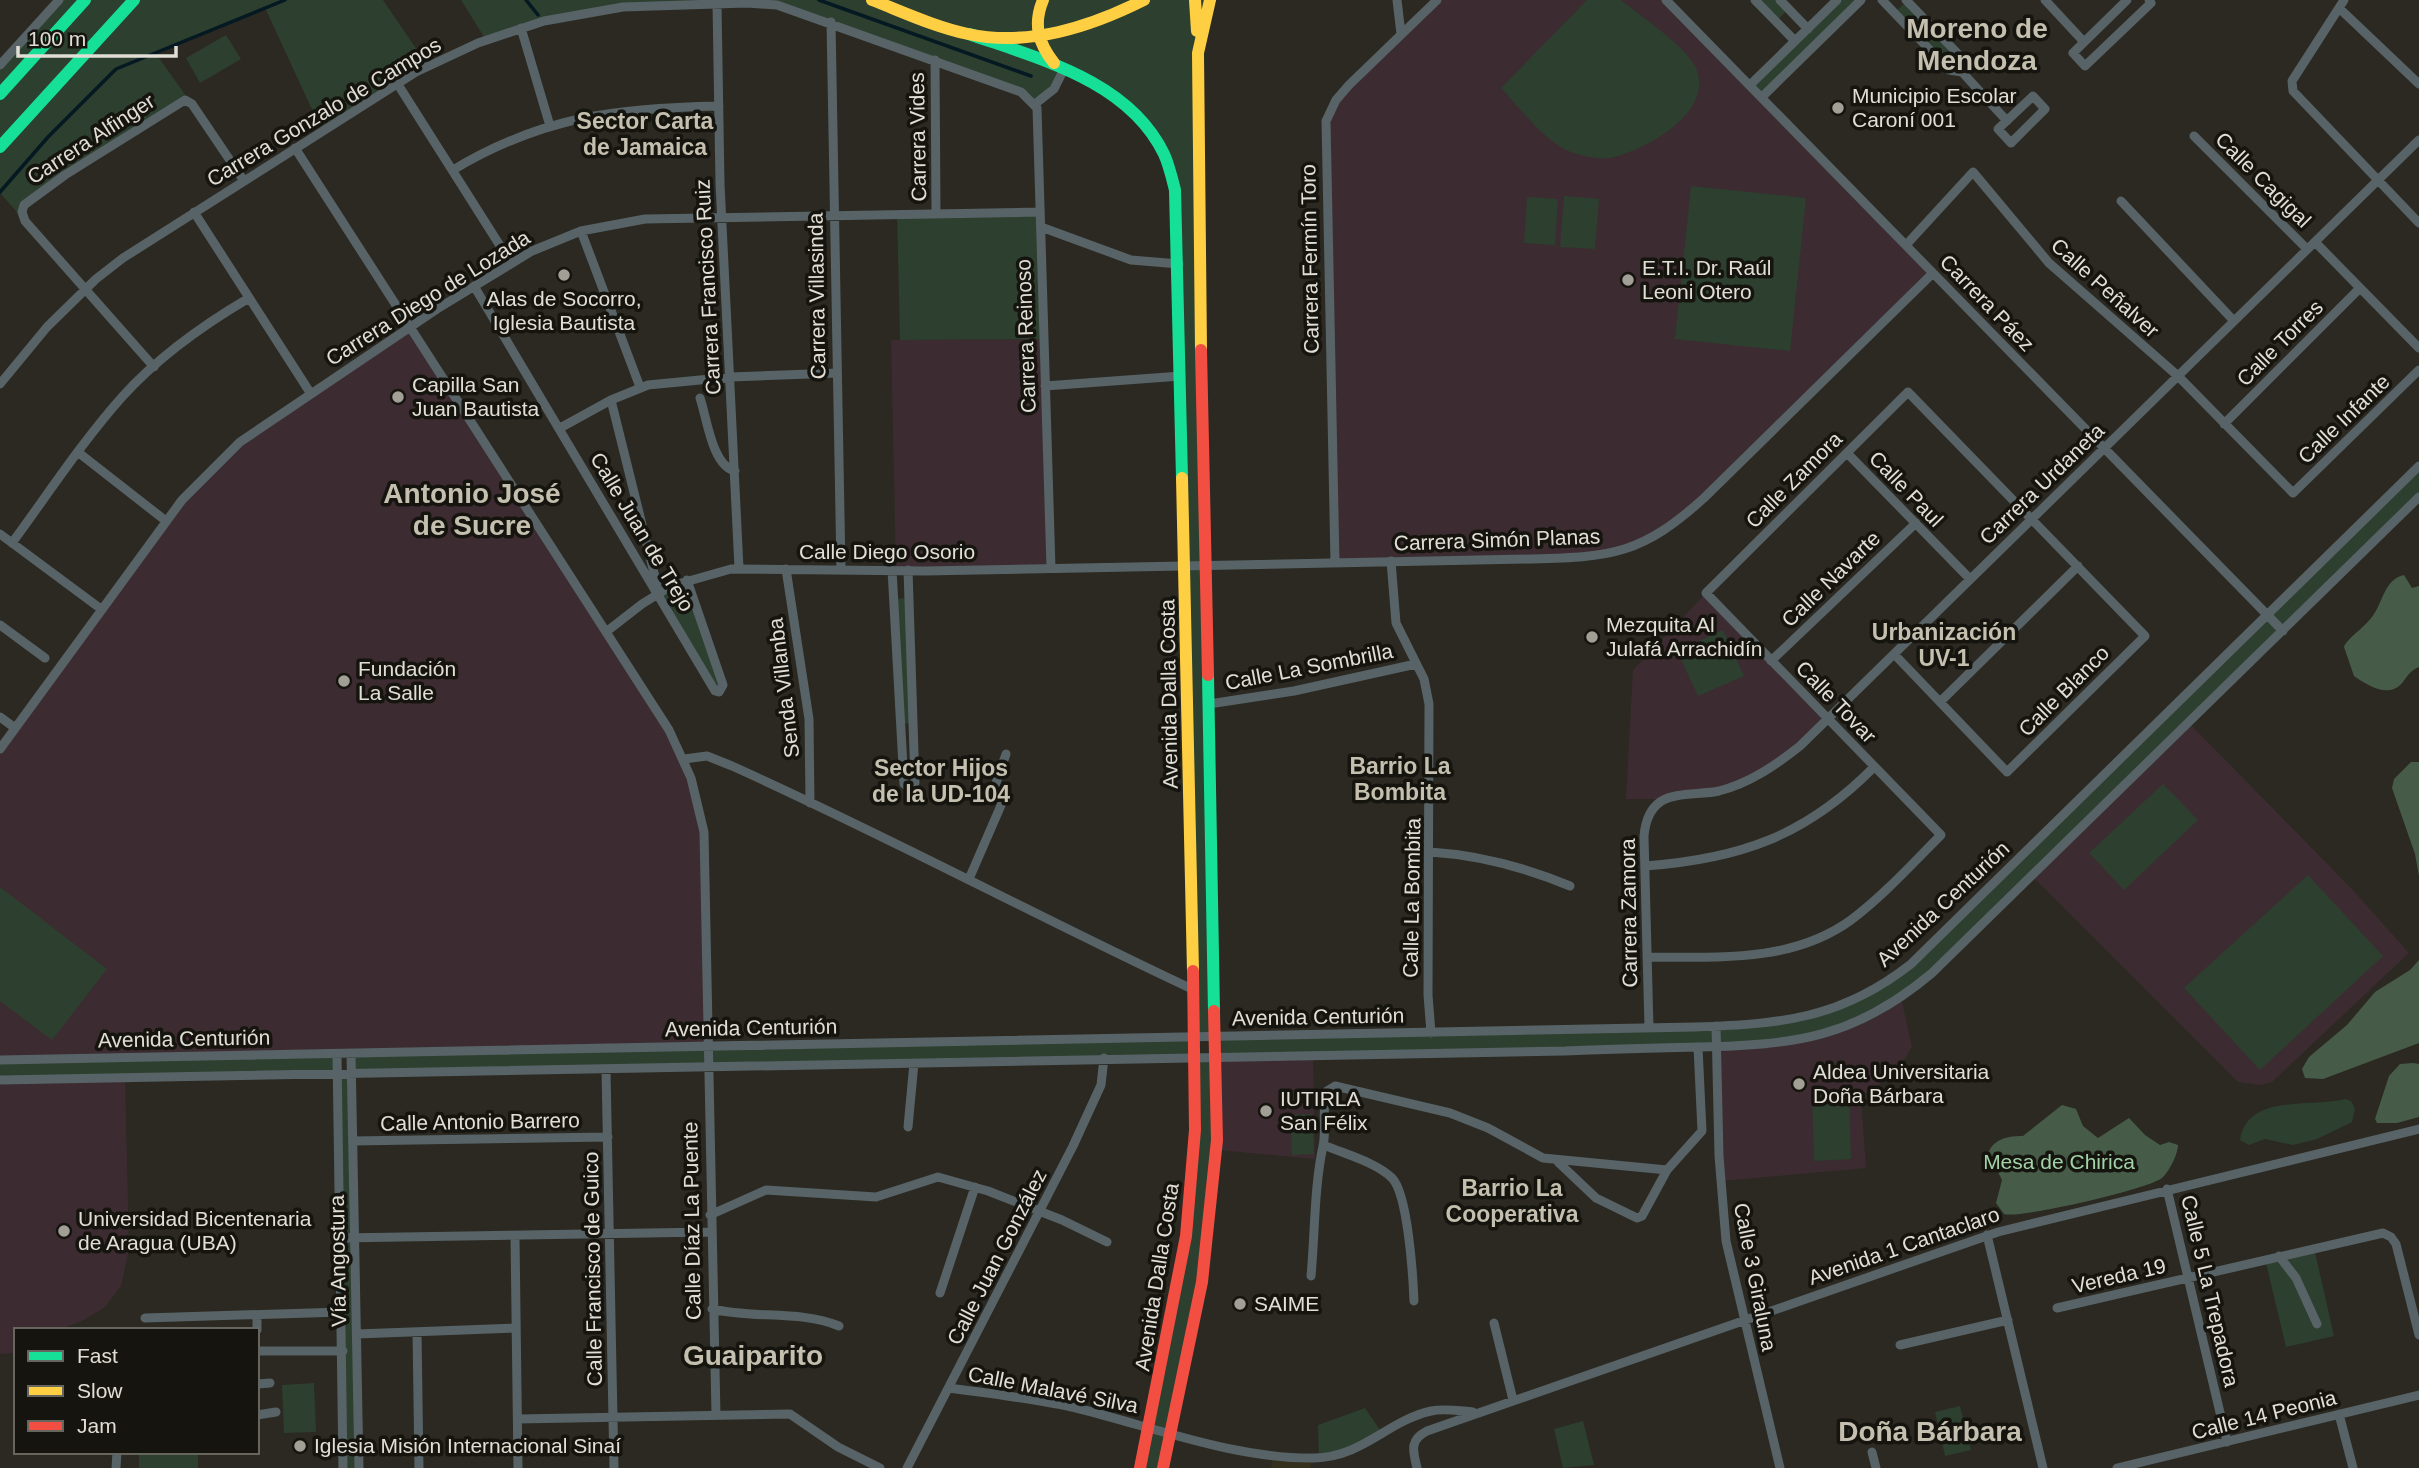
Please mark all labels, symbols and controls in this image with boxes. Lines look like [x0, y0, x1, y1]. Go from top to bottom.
district label: Moreno de Mendoza [1906, 13, 2048, 76]
scale bar [18, 14, 175, 58]
text: 100 m [28, 27, 86, 50]
street label: Carrera Gonzalo de Campos [203, 33, 445, 191]
street label: Carrera Vides [905, 72, 930, 202]
place label: Municipio Escolar Caroní 001 [1852, 84, 2017, 131]
street label: Carrera Alfinger [23, 89, 159, 188]
marker: Municipio Escolar Caroní 001 [1830, 100, 1846, 116]
district label: Sector Carta de Jamaica [577, 108, 714, 160]
street label: Calle Cagigal [2211, 127, 2316, 232]
street label: Carrera Fermín Toro [1296, 164, 1323, 354]
street label: Carrera Francisco Ruiz [690, 179, 725, 395]
street label: Carrera Villasinda [804, 212, 829, 379]
street label: Carrera Diego de Lozada [322, 225, 534, 370]
street label: Calle Peñalver [2047, 233, 2164, 342]
street label: Carrera Páez [1936, 250, 2039, 356]
place label: E.T.I. Dr. Raúl Leoni Otero [1642, 256, 1772, 303]
street label: Carrera Reinoso [1011, 259, 1040, 413]
marker: Alas de Socorro, Iglesia Bautista [556, 267, 572, 283]
marker: E.T.I. Dr. Raúl Leoni Otero [1620, 272, 1636, 288]
place label: Alas de Socorro, Iglesia Bautista [486, 287, 642, 334]
street label: Calle Torres [2232, 295, 2327, 390]
street label: Calle Infante [2293, 369, 2394, 468]
place label: Capilla San Juan Bautista [412, 373, 540, 420]
marker: Capilla San Juan Bautista [390, 389, 406, 405]
street label: Carrera Urdaneta [1975, 418, 2109, 549]
street label: Calle Zamora [1741, 427, 1847, 532]
street label: Calle Paul [1865, 446, 1948, 531]
street label: Calle Juan de Trejo [586, 448, 699, 615]
district label: Antonio José de Sucre [383, 478, 561, 541]
street label: Carrera Simón Planas [1393, 524, 1601, 555]
street label: Calle Navarte [1777, 526, 1884, 631]
street label: Calle Diego Osorio [799, 540, 975, 563]
street label: Avenida Dalla Costa [1155, 599, 1182, 789]
place label: Mezquita Al Julafá Arrachidín [1606, 613, 1762, 660]
street label: Senda Villanba [763, 616, 804, 759]
district label: Urbanización UV-1 [1872, 619, 2016, 671]
marker: Mezquita Al Julafá Arrachidín [1584, 629, 1600, 645]
street label: Calle La Sombrilla [1223, 639, 1395, 694]
street label: Calle Blanco [2014, 641, 2113, 740]
street label: Calle Tovar [1792, 656, 1881, 747]
place label: Fundación La Salle [358, 657, 456, 704]
marker: Fundación La Salle [336, 673, 352, 689]
district label: Barrio La Bombita [1350, 753, 1451, 805]
district label: Sector Hijos de la UD-104 [872, 755, 1010, 807]
street label: Calle La Bombita [1399, 818, 1424, 978]
street label: Avenida Centurión [1872, 836, 2014, 971]
street label: Carrera Zamora [1616, 838, 1641, 988]
street label: Avenida Centurión [1232, 1003, 1404, 1030]
street label: Avenida Centurión [665, 1014, 837, 1041]
street label: Avenida Centurión [98, 1025, 270, 1052]
place label: Aldea Universitaria Doña Bárbara [1813, 1060, 1990, 1107]
marker: Aldea Universitaria Doña Bárbara [1791, 1076, 1807, 1092]
place label: IUTIRLA San Félix [1280, 1087, 1368, 1134]
marker: IUTIRLA San Félix [1258, 1103, 1274, 1119]
street label: Calle Antonio Barrero [380, 1108, 580, 1135]
street label: Calle Díaz La Puente [678, 1122, 705, 1320]
park label: Mesa de Chirica [1983, 1150, 2135, 1173]
street label: Calle Francisco de Guico [579, 1152, 606, 1386]
street label: Calle Juan González [942, 1165, 1051, 1348]
district label: Barrio La Cooperativa [1446, 1175, 1579, 1227]
street label: Avenida Dalla Costa [1130, 1181, 1183, 1373]
street label: Calle 5 La Trepadora [2177, 1193, 2244, 1389]
street label: Vía Angostura [325, 1195, 350, 1327]
street label: Calle 3 Giraluna [1730, 1201, 1781, 1353]
street label: Avenida 1 Cantaclaro [1805, 1202, 2002, 1289]
place label: Universidad Bicentenaria de Aragua (UBA) [78, 1207, 312, 1254]
marker: Universidad Bicentenaria de Aragua (UBA) [56, 1223, 72, 1239]
street label: Vereda 19 [2070, 1254, 2168, 1297]
place label: SAIME [1254, 1292, 1319, 1315]
marker: SAIME [1232, 1296, 1248, 1312]
legend [14, 1328, 259, 1454]
district label: Guaiparito [683, 1340, 823, 1371]
text: Fast [77, 1344, 118, 1367]
street label: Calle Malavé Silva [966, 1362, 1140, 1417]
text: Slow [77, 1379, 123, 1402]
street label: Calle 14 Peonia [2189, 1385, 2339, 1444]
text: Jam [77, 1414, 117, 1437]
district label: Doña Bárbara [1838, 1416, 2022, 1447]
place label: Iglesia Misión Internacional Sinaí [314, 1434, 621, 1457]
marker: Iglesia Misión Internacional Sinaí [292, 1438, 308, 1454]

